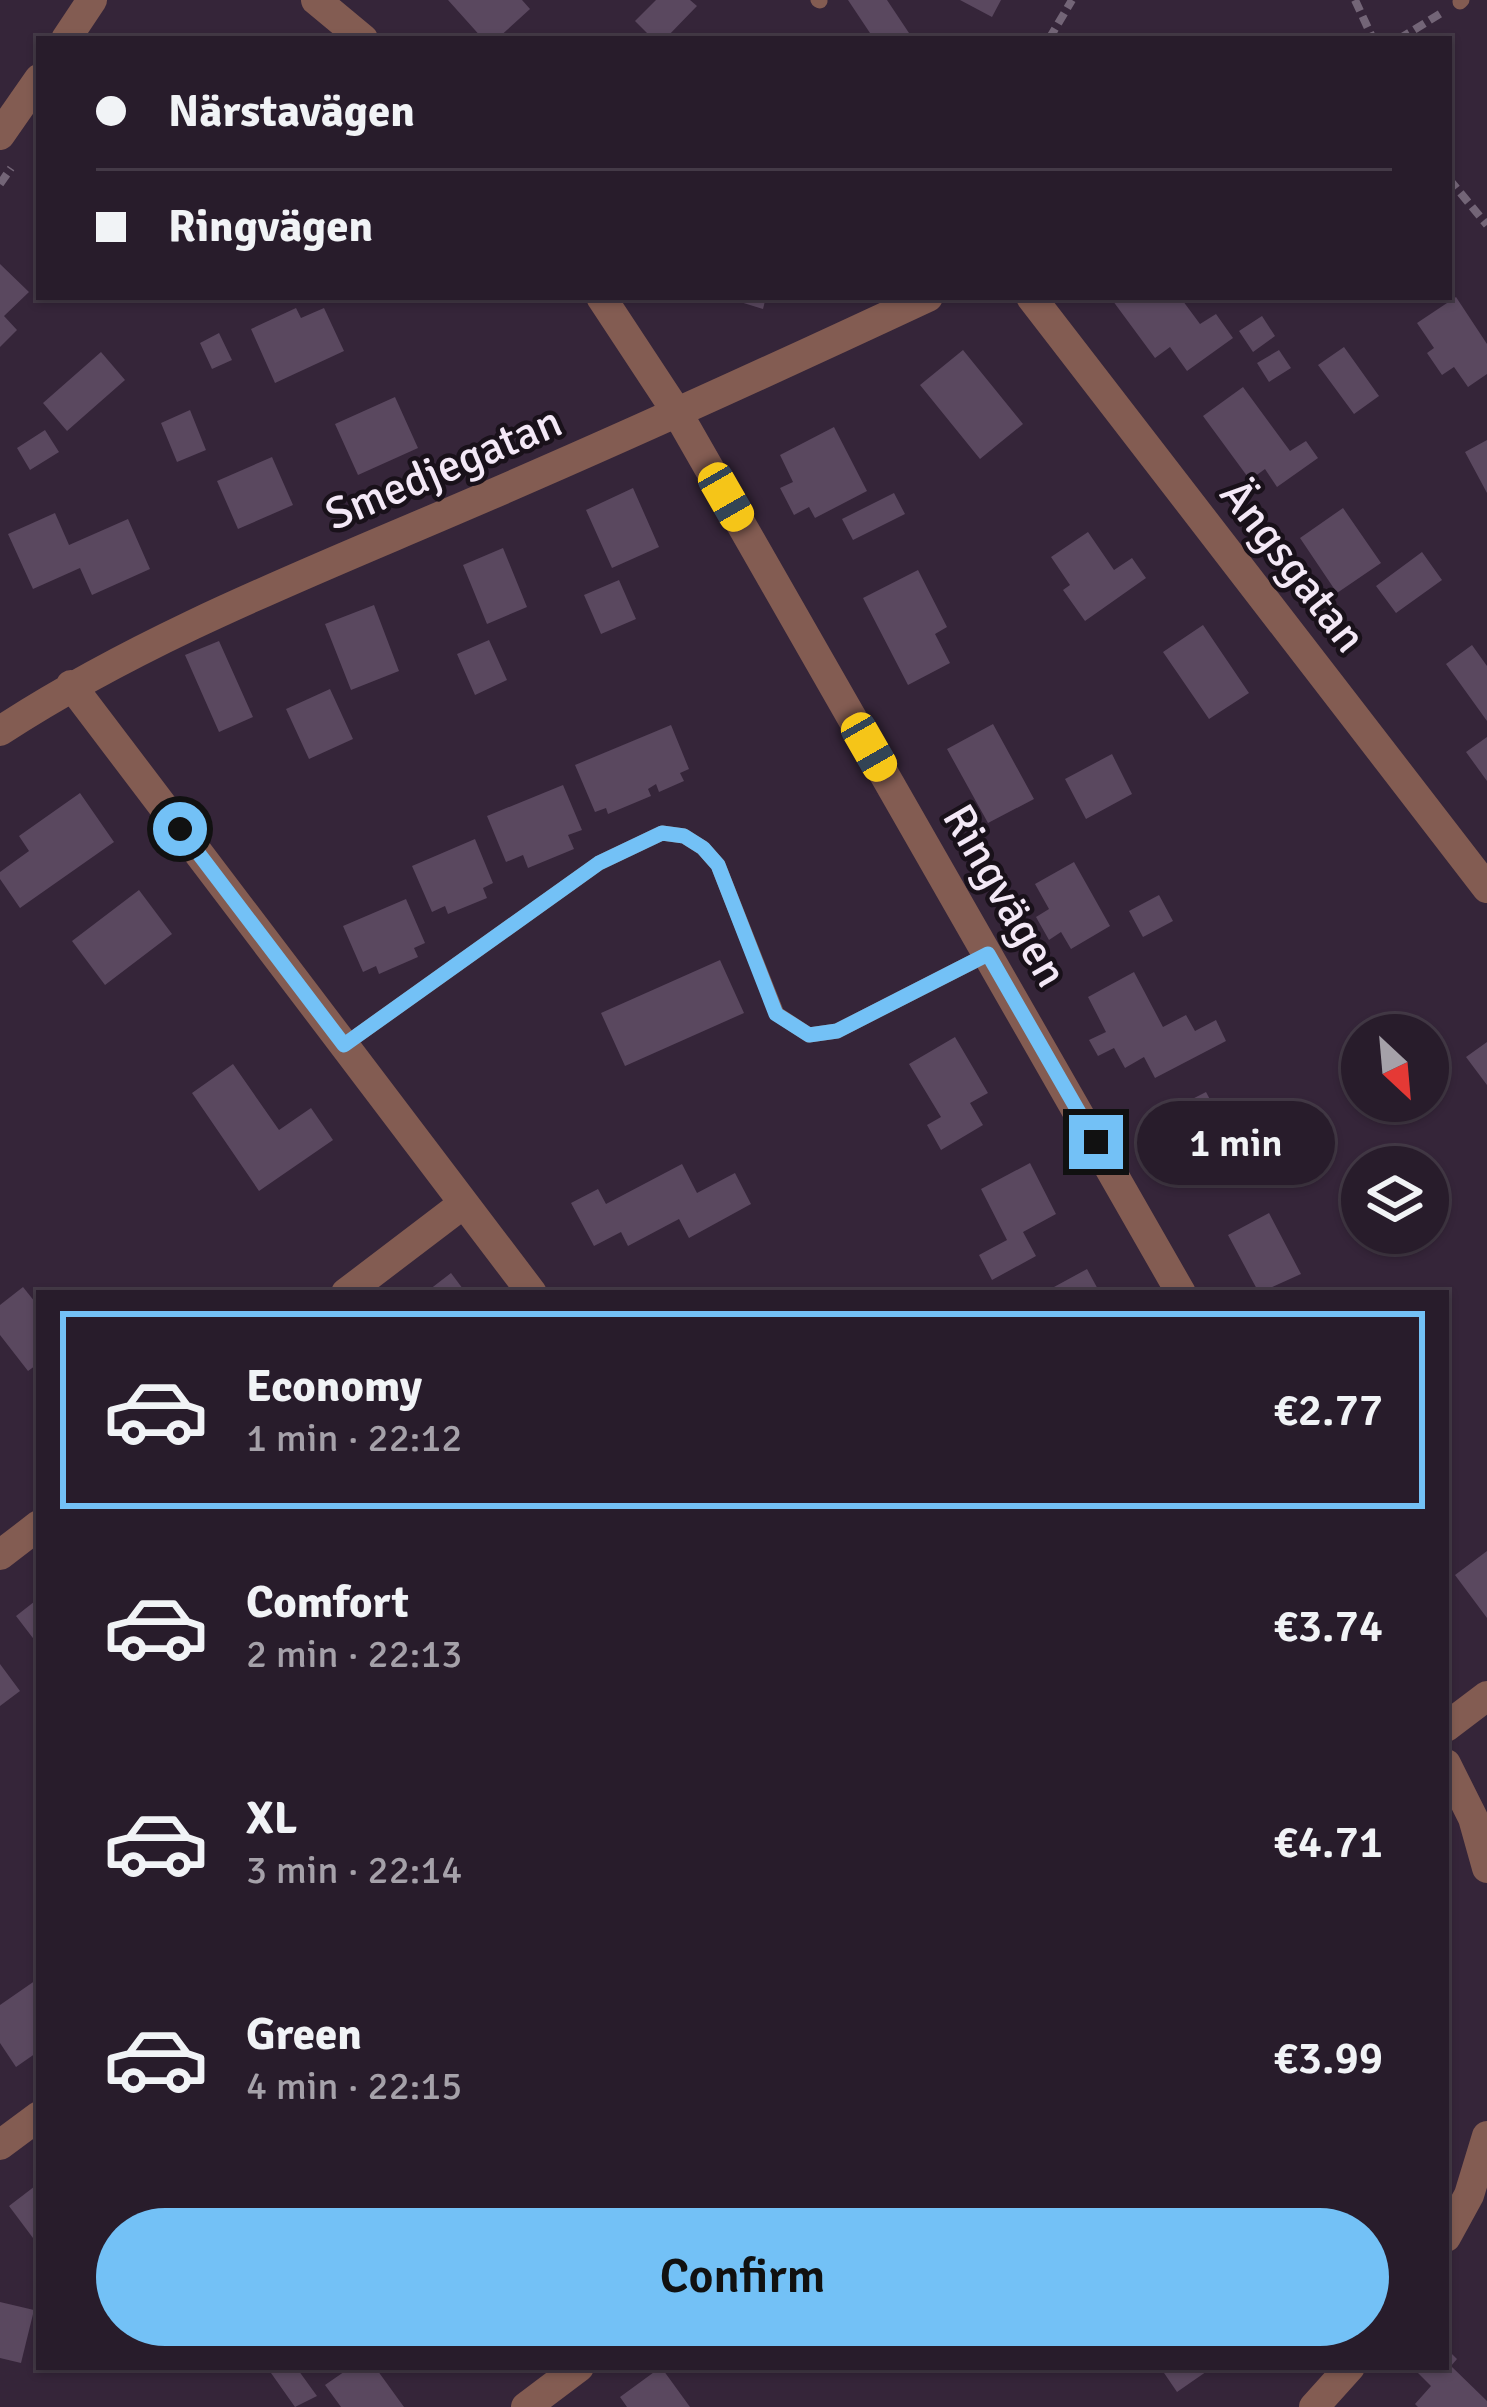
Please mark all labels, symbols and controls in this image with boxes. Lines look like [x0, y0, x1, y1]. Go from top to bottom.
text: Närstavägen [168, 84, 415, 139]
text: Ringvägen [168, 199, 373, 254]
street label: Smedjegatan [317, 394, 570, 543]
car [692, 457, 760, 537]
street label: Ängsgatan [1208, 468, 1378, 664]
car [835, 707, 903, 787]
street label: Ringvägen [931, 795, 1079, 997]
route start [153, 802, 207, 856]
north arrow [1341, 1014, 1449, 1122]
map controls [1341, 1014, 1449, 1254]
callout: 1 min [1138, 1100, 1336, 1184]
route end [1069, 1115, 1123, 1169]
text: 1 min [1189, 1119, 1283, 1167]
button: layers [1341, 1146, 1449, 1254]
icon: car [102, 1356, 210, 1464]
text: Economy [246, 1359, 422, 1414]
text: €2.77 [1273, 1383, 1383, 1438]
text: 1 min · 22:12 [246, 1414, 462, 1462]
icon: car [102, 1572, 210, 1680]
text: Comfort [246, 1575, 409, 1630]
text: €3.74 [1273, 1599, 1383, 1654]
text: 2 min · 22:13 [246, 1630, 462, 1678]
icon: car [102, 1788, 210, 1896]
text: XL [246, 1791, 297, 1846]
text: €4.71 [1273, 1815, 1383, 1870]
text: 3 min · 22:14 [246, 1846, 462, 1894]
icon: car [102, 2004, 210, 2112]
text: Green [246, 2007, 362, 2062]
text: €3.99 [1273, 2031, 1383, 2086]
text: 4 min · 22:15 [246, 2062, 462, 2110]
button: Confirm [96, 2208, 1389, 2346]

